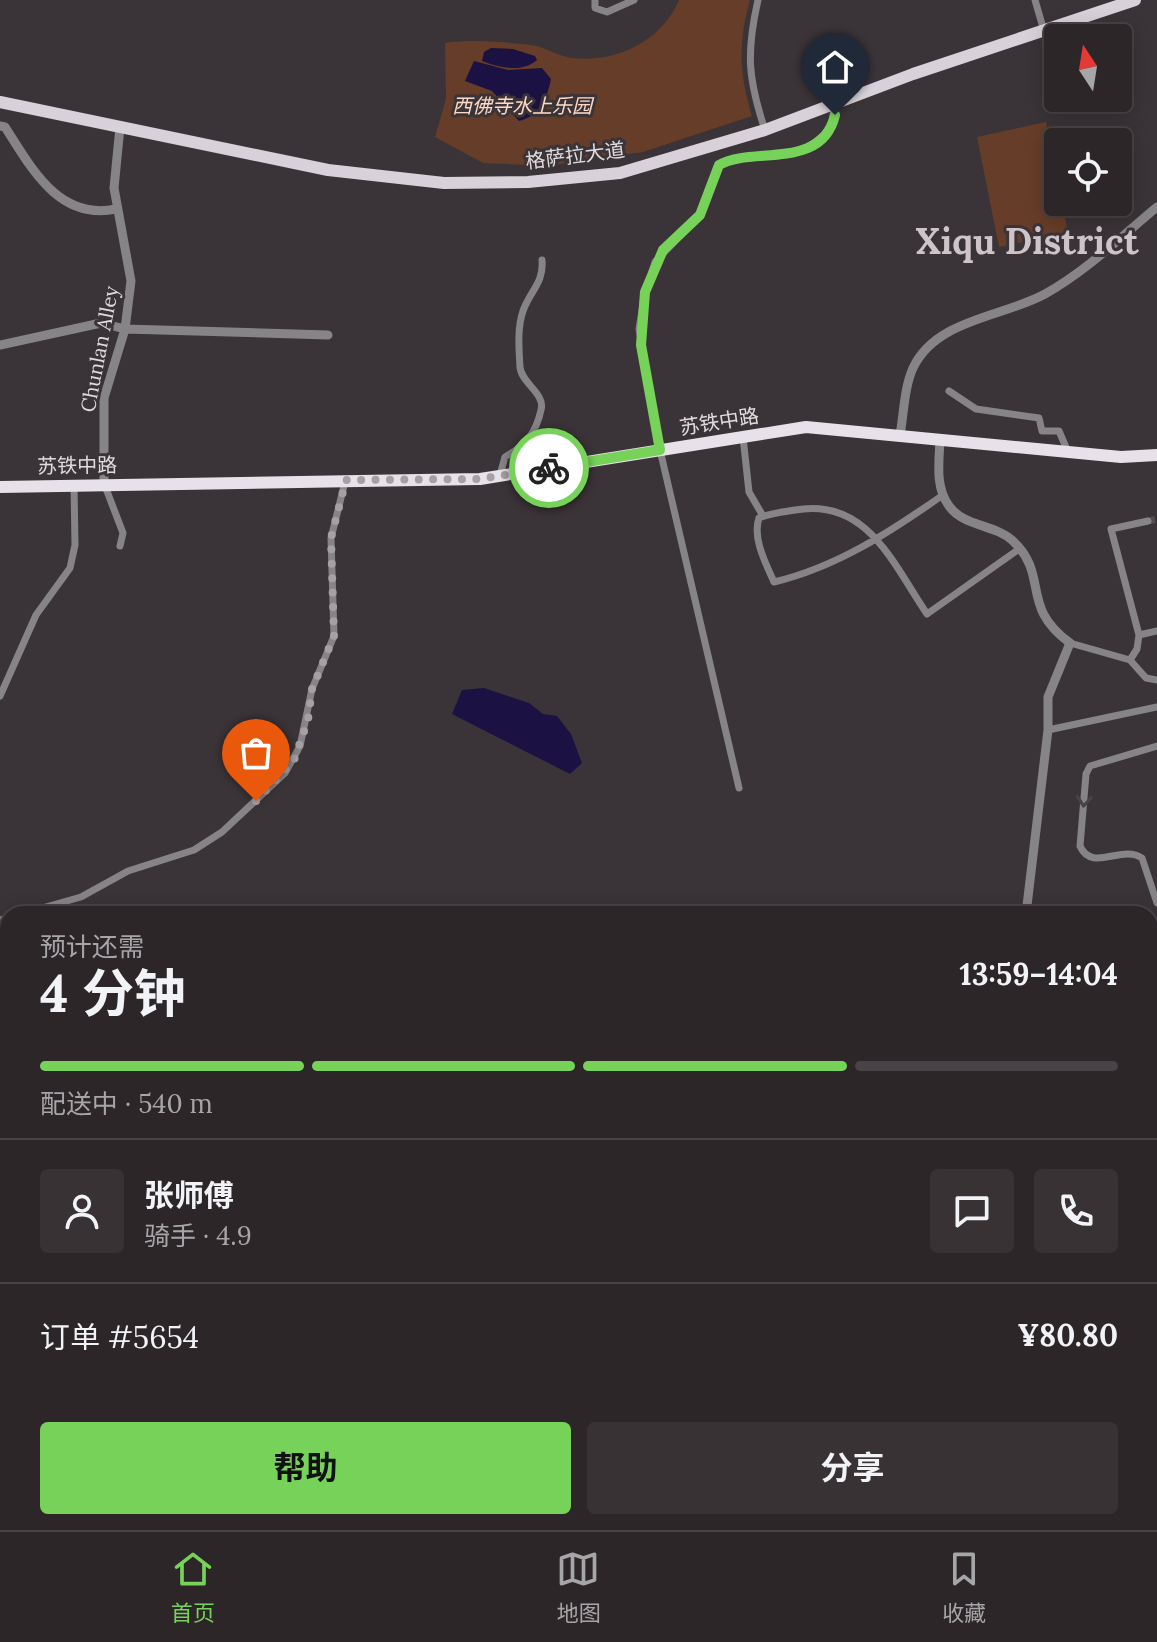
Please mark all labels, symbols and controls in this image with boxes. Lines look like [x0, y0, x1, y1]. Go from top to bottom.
north arrow [1044, 24, 1132, 112]
map controls [1044, 24, 1132, 216]
pin [801, 33, 869, 115]
icon: home [813, 45, 857, 89]
park label: 西佛寺水上乐园 [452, 93, 595, 118]
button: locate [1044, 128, 1132, 216]
street label: 格萨拉大道 [524, 136, 626, 174]
district label: Xiqu District [915, 218, 1140, 264]
street label: Chunlan Alley [75, 283, 124, 414]
street label: 苏铁中路 [678, 402, 760, 440]
courier [509, 428, 589, 508]
icon: bike [527, 446, 571, 490]
street label: 苏铁中路 [37, 452, 117, 478]
pin [222, 719, 290, 801]
icon: bag [234, 731, 278, 775]
one-way arrow [1076, 795, 1093, 808]
text: 预计还需 [40, 930, 144, 963]
text: 13:59–14:04 [960, 955, 1118, 993]
text: 4 分钟 [40, 960, 186, 1026]
text: 配送中 · 540 m [40, 1087, 213, 1120]
button: person [40, 1169, 124, 1253]
button: chat [930, 1169, 1014, 1253]
button: phone [1034, 1169, 1118, 1253]
text: 张师傅 [144, 1176, 234, 1214]
text: 骑手 · 4.9 [144, 1219, 252, 1252]
text: ¥80.80 [1017, 1316, 1118, 1354]
text: 订单 #5654 [40, 1318, 199, 1356]
button: 帮助 [40, 1422, 571, 1514]
button: 分享 [587, 1422, 1118, 1514]
tab: 首页 [171, 1547, 215, 1627]
tab: 地图 [556, 1547, 600, 1627]
tab: 收藏 [942, 1547, 986, 1627]

